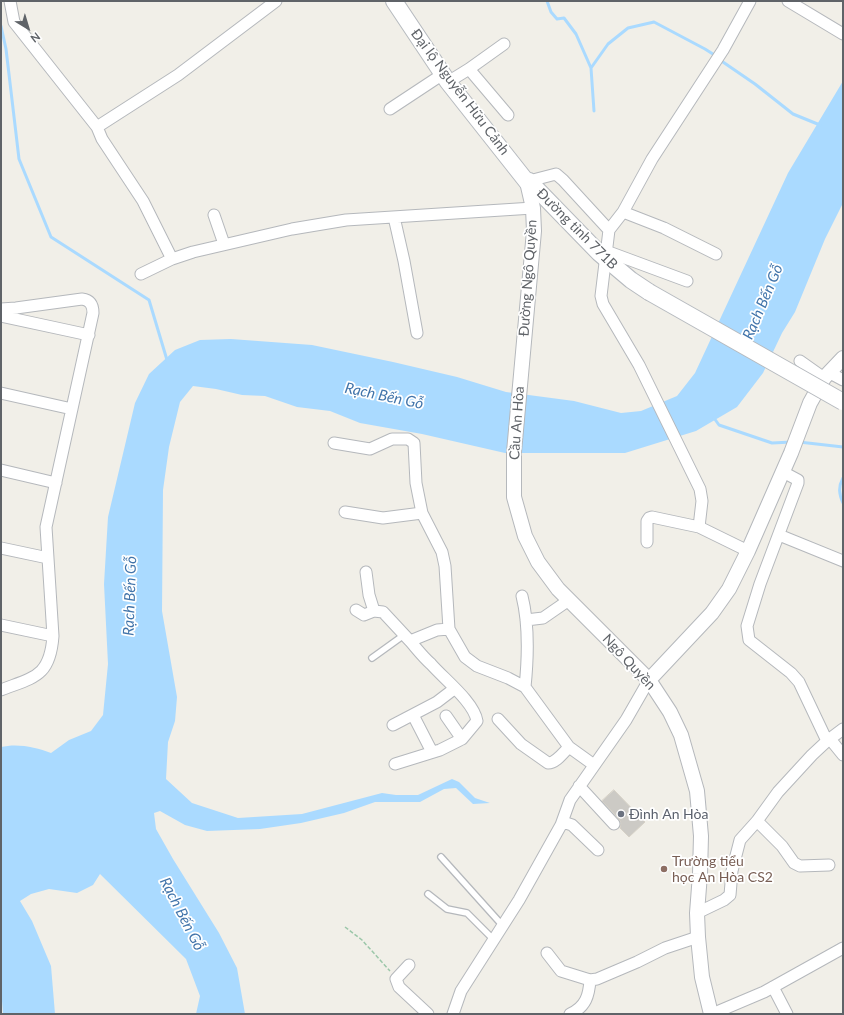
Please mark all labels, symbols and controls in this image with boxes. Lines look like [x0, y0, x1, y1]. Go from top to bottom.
north arrow [8, 8, 48, 48]
street label: Đại lộ Nguyễn Hữu Cảnh [407, 26, 513, 158]
text: N [28, 30, 43, 46]
street label: Đường tỉnh 771B [533, 185, 621, 273]
street label: Đường Ngô Quyền [516, 219, 540, 337]
water label: Rạch Bến Gỗ [739, 262, 787, 342]
water label: Rạch Bến Gỗ [343, 379, 425, 413]
street label: Cầu An Hòa [506, 386, 528, 460]
water label: Rạch Bến Gỗ [120, 556, 140, 636]
street label: Ngô Quyền [599, 631, 659, 693]
place label: Đình An Hòa [629, 806, 708, 822]
marker: Đình An Hòa [616, 809, 626, 819]
place label: Trường tiểu học An Hòa CS2 [672, 853, 773, 886]
marker: Trường tiểu học An Hòa CS2 [659, 864, 669, 874]
water label: Rạch Bến Gỗ [156, 874, 208, 954]

